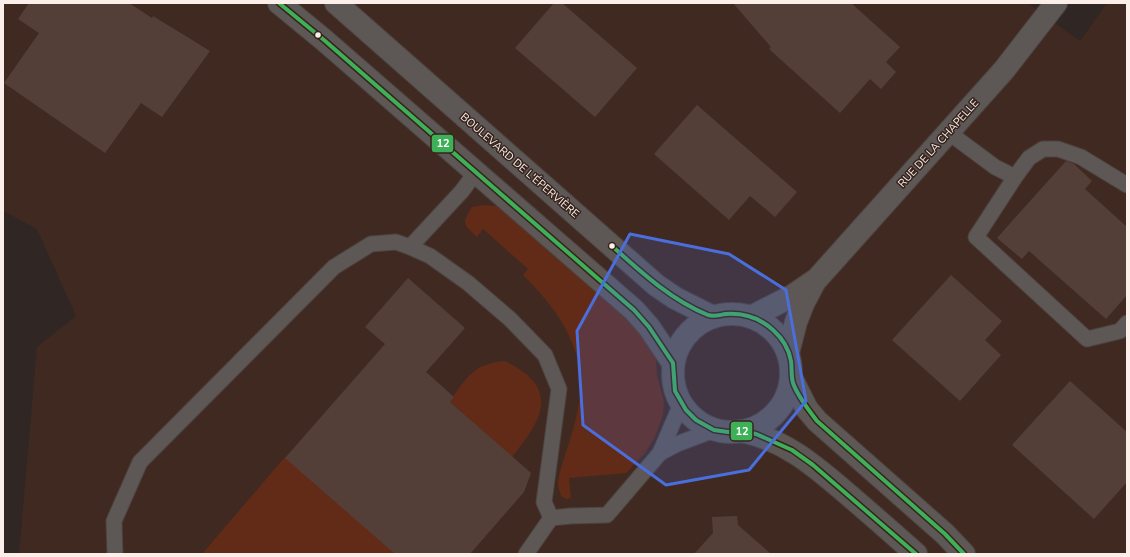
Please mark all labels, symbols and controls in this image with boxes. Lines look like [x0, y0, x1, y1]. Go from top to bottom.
unlabelled marker [313, 30, 323, 40]
street label: RUE DE LA CHAPELLE [895, 96, 982, 191]
street label: BOULEVARD DE L'ÉPERVIÈRE [457, 109, 583, 221]
line badge: 12 [431, 134, 454, 153]
text: 12 [436, 136, 450, 151]
unlabelled marker [607, 241, 617, 251]
line badge: 12 [730, 421, 753, 441]
text: 12 [735, 424, 749, 439]

